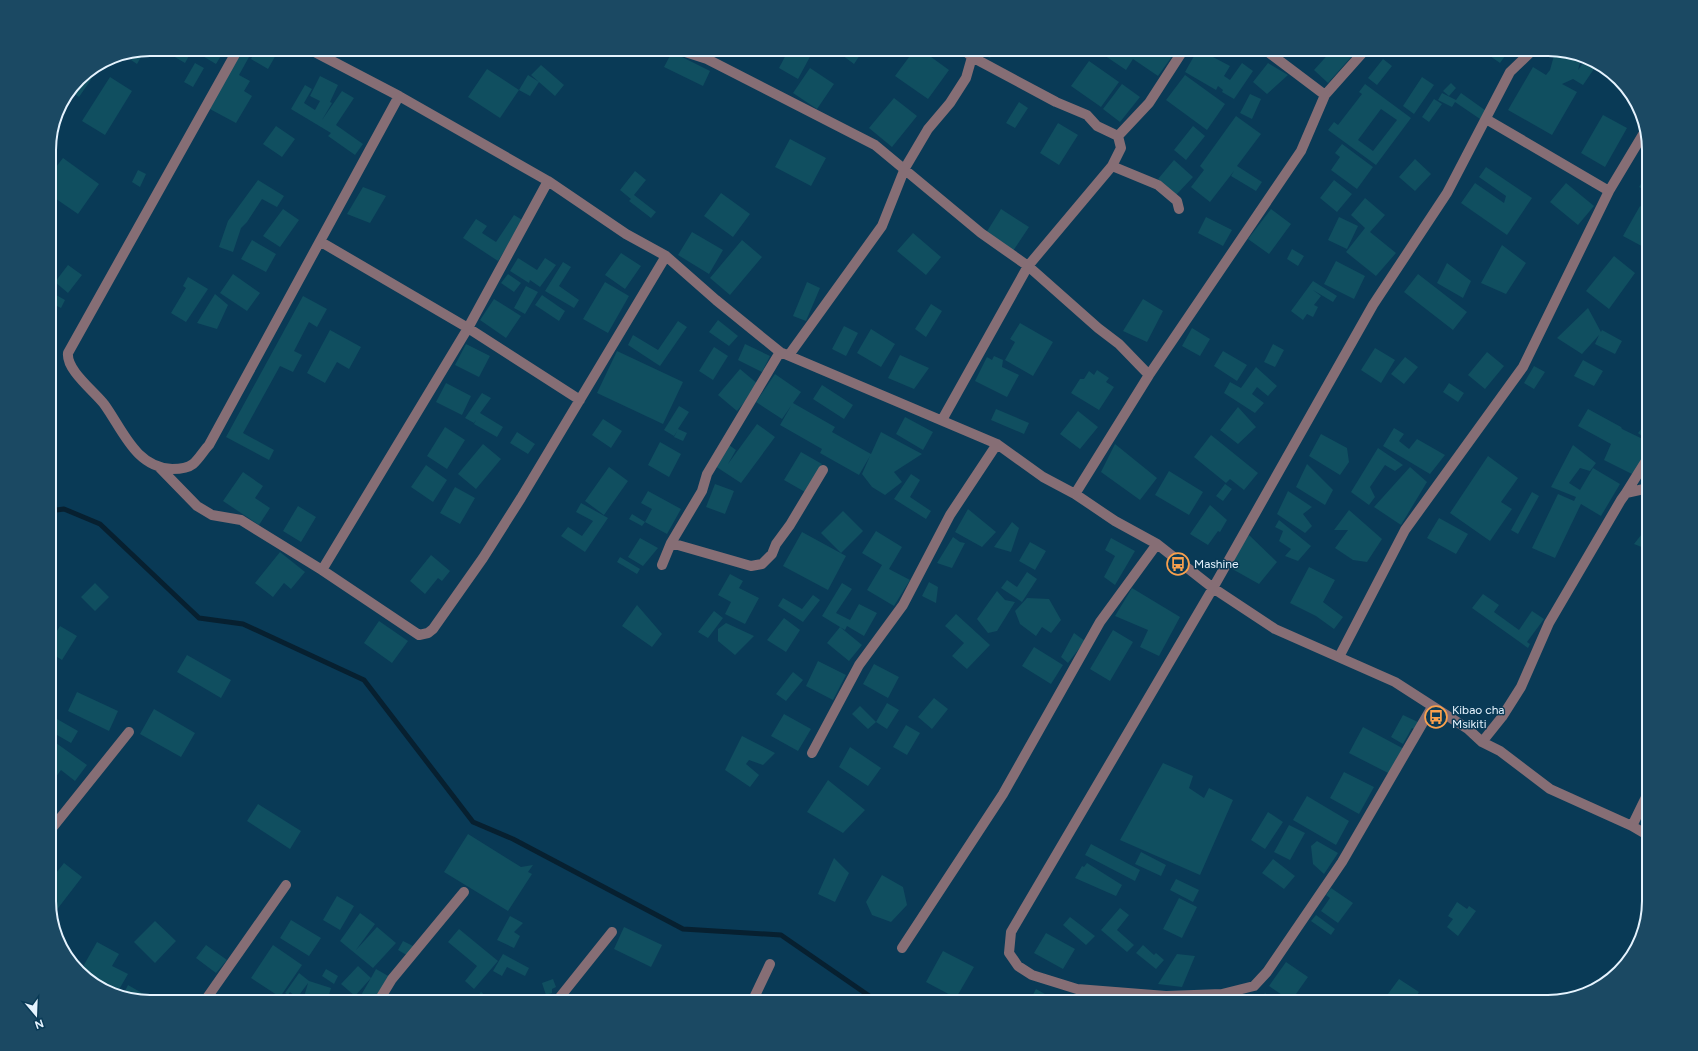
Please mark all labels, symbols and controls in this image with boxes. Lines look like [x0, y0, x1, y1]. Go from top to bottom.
bus stop icon: Mashine [1165, 551, 1191, 577]
place label: Mashine [1194, 557, 1239, 571]
place label: Kibao cha Msikiti [1452, 703, 1505, 731]
bus stop icon: Kibao cha Msikiti [1423, 704, 1449, 730]
north arrow [16, 995, 56, 1035]
text: N [33, 1016, 45, 1032]

